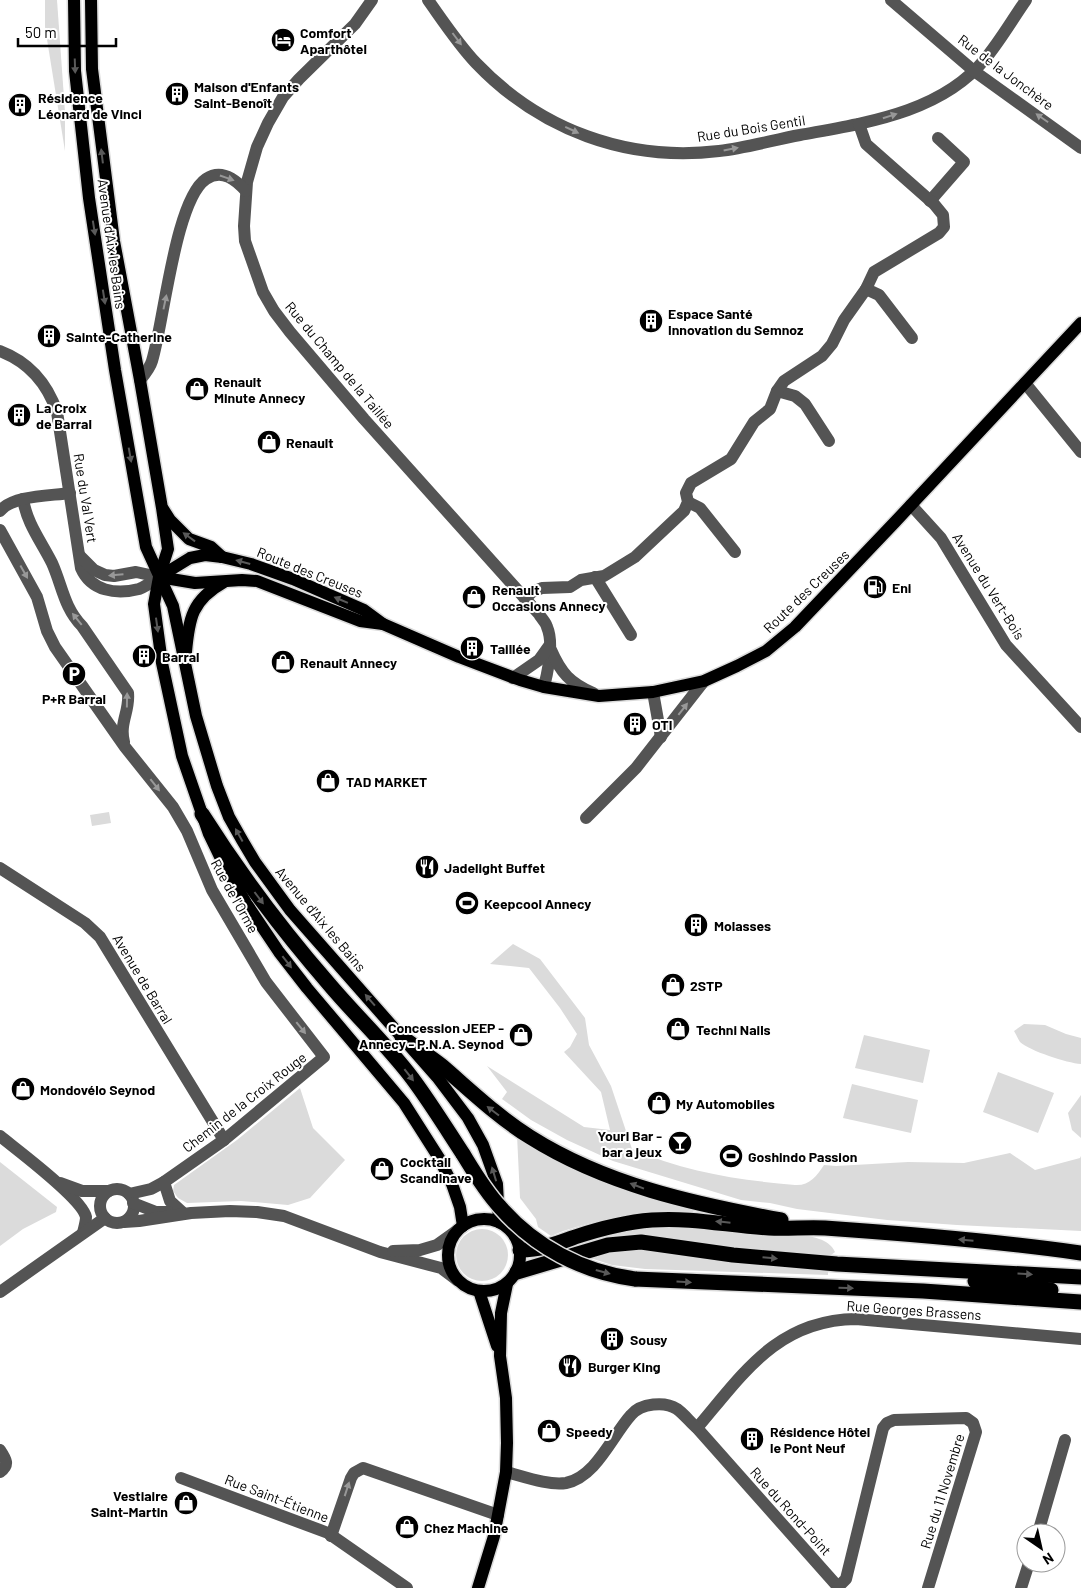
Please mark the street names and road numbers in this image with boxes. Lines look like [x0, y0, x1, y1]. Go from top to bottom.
street label: Rue de la Jonchère [955, 31, 1057, 113]
street label: Rue du Bois Gentil [696, 111, 806, 145]
street label: Avenue d'Aix les Bains [94, 178, 130, 310]
street label: Rue du Champ de la Taillée [282, 298, 398, 432]
street label: Rue du Val Vert [71, 452, 101, 544]
street label: Avenue du Vert-Bois [949, 529, 1029, 643]
street label: Route des Creuses [255, 543, 366, 601]
street label: Route des Creuses [760, 546, 853, 636]
street label: Rue de l'Orme [208, 856, 262, 936]
street label: Avenue d'Aix les Bains [272, 863, 370, 975]
street label: Avenue de Barral [110, 931, 176, 1027]
street label: Chemin de la Croix Rouge [179, 1048, 309, 1156]
street label: Rue Georges Brassens [846, 1297, 982, 1323]
street label: Rue du 11 Novembre [916, 1431, 968, 1551]
street label: Rue du Rond-Point [747, 1463, 835, 1559]
street label: Rue Saint-Étienne [223, 1470, 331, 1526]

